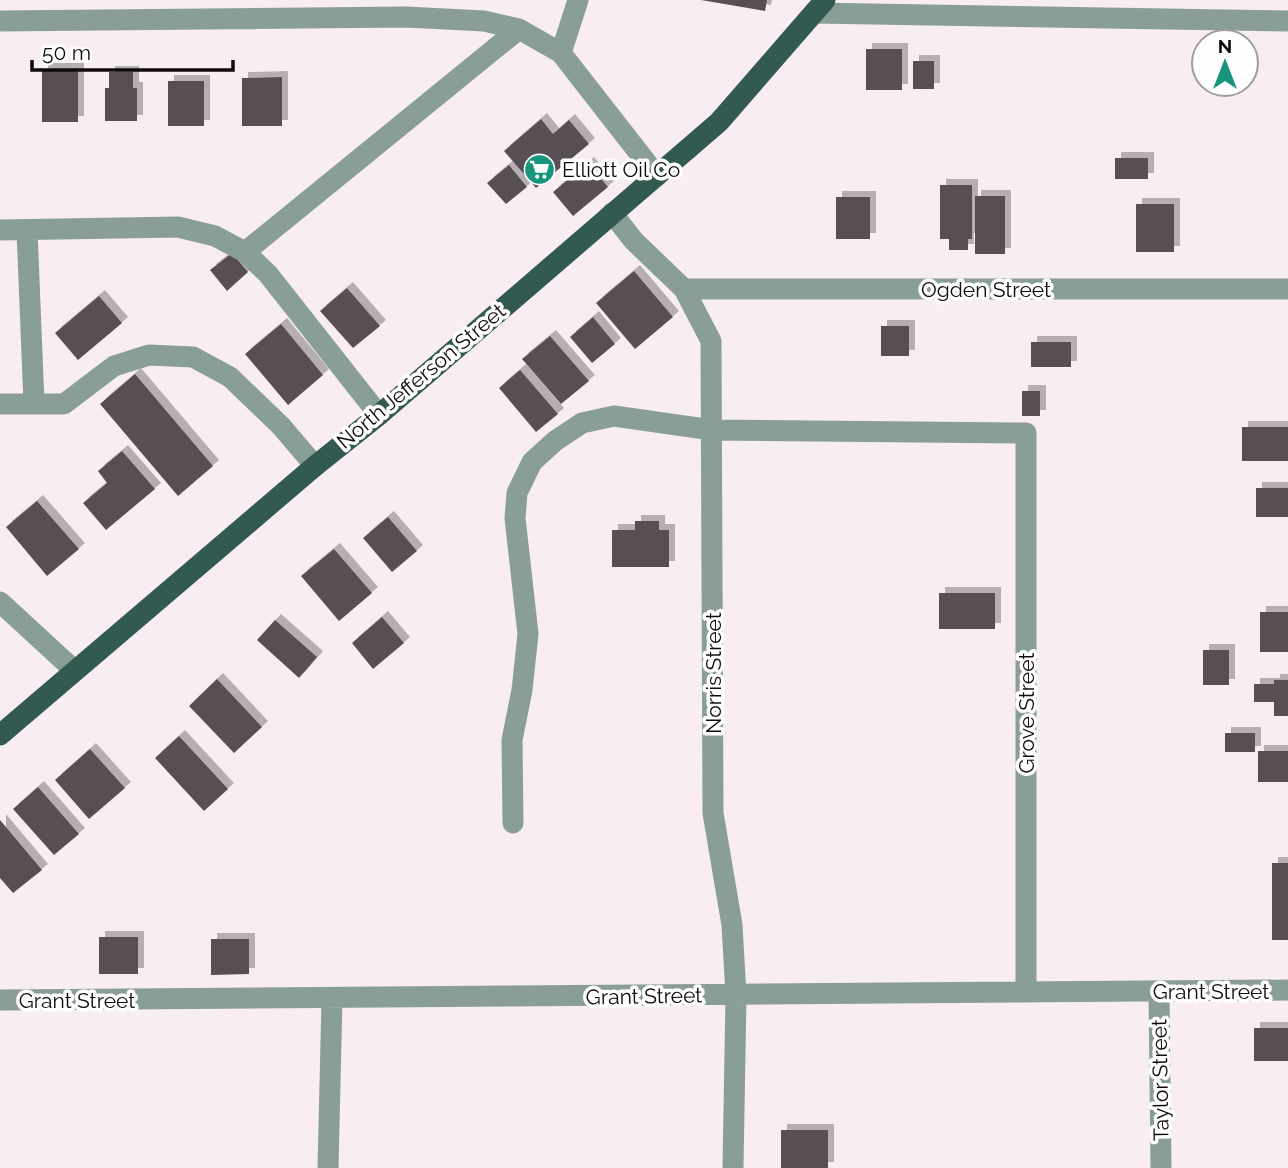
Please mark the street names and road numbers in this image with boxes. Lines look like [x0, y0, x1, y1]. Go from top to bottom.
street label: Ogden Street [921, 277, 1051, 302]
street label: North Jefferson Street [332, 298, 510, 454]
street label: Norris Street [701, 612, 726, 734]
street label: Grove Street [1014, 653, 1039, 773]
street label: Grant Street [1153, 979, 1269, 1004]
street label: Grant Street [586, 982, 702, 1010]
street label: Grant Street [19, 988, 135, 1013]
street label: Taylor Street [1146, 1019, 1174, 1141]

